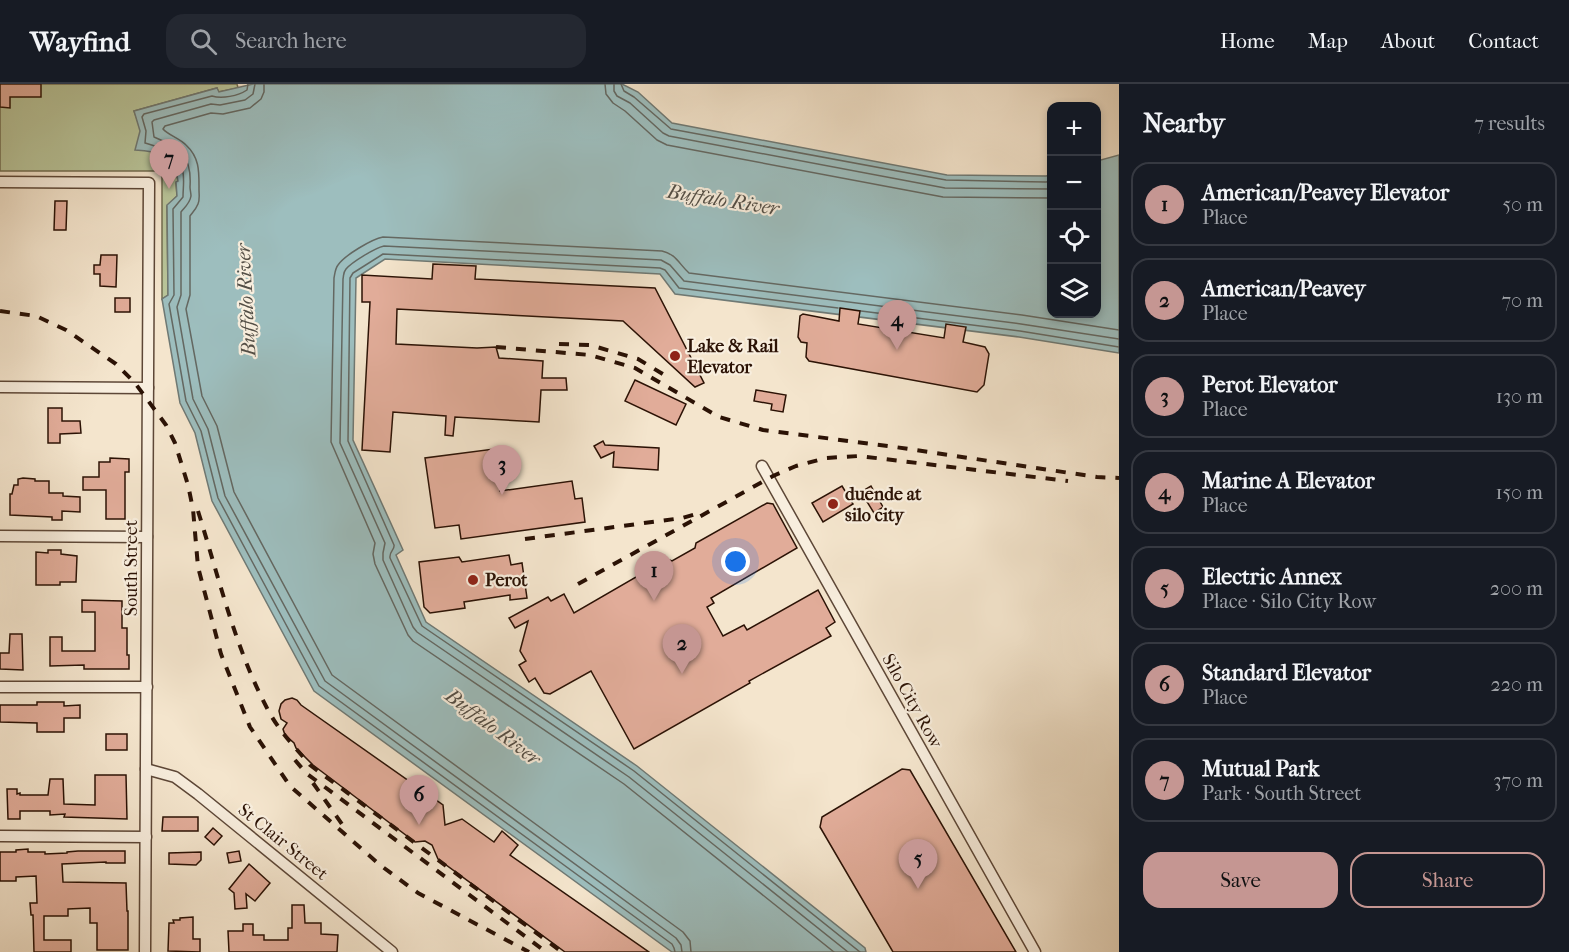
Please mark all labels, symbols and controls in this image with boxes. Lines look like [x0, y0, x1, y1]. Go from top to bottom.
search box [166, 14, 586, 68]
text: Wayfind [30, 25, 130, 58]
icon: search [187, 25, 220, 58]
text: Search here [235, 28, 347, 54]
text: Home [1220, 29, 1275, 53]
text: Map [1308, 29, 1348, 53]
text: About [1381, 29, 1435, 53]
text: Contact [1468, 29, 1539, 53]
map controls [1047, 102, 1101, 318]
button: + [1047, 102, 1101, 156]
text: Nearby [1143, 108, 1225, 139]
text: 7 results [1474, 112, 1545, 135]
pin: 7 [150, 140, 188, 189]
button: − [1047, 156, 1101, 210]
water label: Buffalo River [664, 180, 783, 221]
text: American/Peavey Elevator [1202, 180, 1449, 206]
text: 1 [1161, 193, 1168, 216]
text: 50 m [1502, 193, 1543, 216]
text: Place [1202, 206, 1248, 229]
button: locate [1047, 210, 1101, 264]
water label: Buffalo River [231, 241, 260, 358]
button: layers [1047, 264, 1101, 318]
text: American/Peavey [1202, 276, 1365, 302]
text: 2 [1159, 289, 1170, 312]
text: 70 m [1501, 289, 1543, 312]
pin: 4 [878, 300, 916, 350]
text: Place [1202, 302, 1248, 325]
place label: Lake & Rail Elevator [687, 336, 780, 378]
marker: Lake & Rail Elevator [668, 349, 682, 363]
text: Perot Elevator [1202, 372, 1338, 398]
text: 3 [1160, 385, 1169, 408]
text: 130 m [1496, 385, 1543, 408]
text: Place [1202, 398, 1248, 421]
pin: 3 [482, 446, 522, 495]
text: Marine A Elevator [1202, 468, 1375, 494]
text: 4 [1159, 481, 1170, 504]
text: 150 m [1495, 481, 1543, 504]
place label: duende at silo city [845, 484, 922, 526]
text: Place [1202, 494, 1248, 517]
marker: duende at silo city [826, 497, 840, 511]
street label: South Street [121, 519, 142, 616]
your location [721, 547, 750, 576]
pin: 1 [634, 552, 674, 601]
text: Electric Annex [1202, 564, 1342, 590]
place label: Perot [485, 570, 528, 591]
marker: Perot [466, 573, 480, 587]
text: 5 [1160, 577, 1169, 600]
text: 200 m [1490, 577, 1543, 600]
text: Place · Silo City Row [1202, 590, 1376, 613]
pin: 2 [662, 624, 702, 674]
street label: Silo City Row [878, 650, 947, 752]
text: Standard Elevator [1202, 660, 1371, 686]
text: 6 [1159, 673, 1170, 696]
text: 220 m [1490, 673, 1543, 696]
water label: Buffalo River [440, 683, 547, 771]
text: Place [1202, 686, 1248, 709]
text: Mutual Park [1202, 756, 1319, 782]
text: 7 [1160, 769, 1169, 792]
text: 370 m [1493, 769, 1543, 792]
pin: 6 [400, 776, 438, 825]
text: Park · South Street [1202, 782, 1361, 805]
street label: St Clair Street [234, 799, 333, 885]
pin: 5 [898, 840, 938, 889]
button: Save [1143, 852, 1338, 908]
button: Share [1350, 852, 1545, 908]

